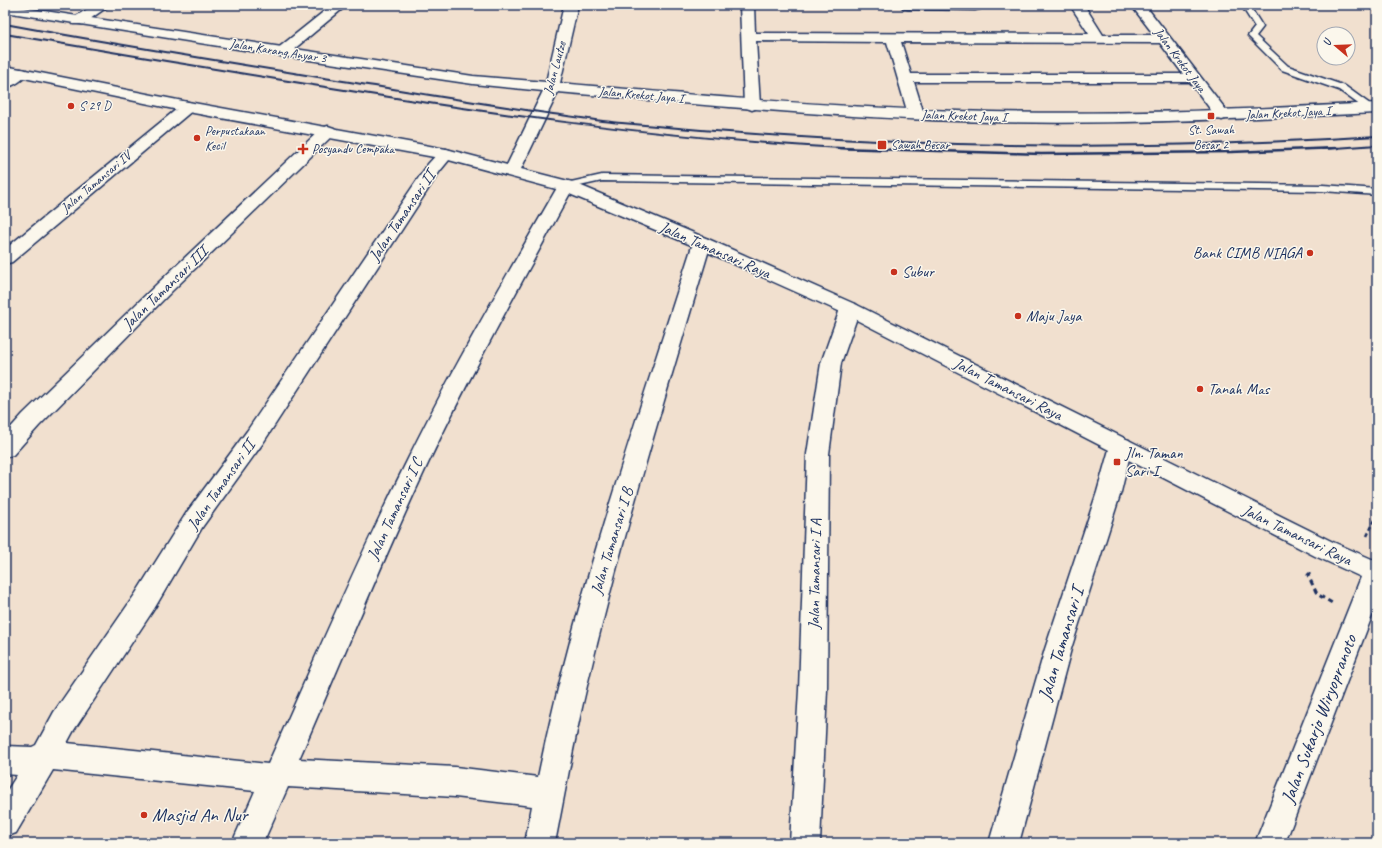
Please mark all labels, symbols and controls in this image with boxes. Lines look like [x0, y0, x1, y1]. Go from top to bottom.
street label: Jalan Krekot Jaya [1150, 24, 1211, 97]
north arrow [1316, 26, 1356, 66]
street label: Jalan Karang Anyar 3 [228, 35, 328, 67]
text: U [1319, 35, 1335, 48]
street label: Jalan Lautze [540, 39, 570, 97]
street label: Jalan Krekot Jaya I [597, 83, 687, 107]
place label: S 29 D [79, 98, 112, 114]
marker: S 29 D [66, 101, 76, 111]
street label: Jalan Krekot Jaya I [1244, 103, 1334, 123]
street label: Jalan Krekot Jaya I [920, 106, 1010, 126]
marker: St. Sawah Besar 2 [1206, 111, 1216, 121]
place label: St. Sawah Besar 2 [1188, 122, 1235, 153]
place label: Perpustakaan Kecil [205, 123, 266, 154]
marker: Perpustakaan Kecil [192, 133, 202, 143]
place label: Sawah Besar [891, 137, 951, 153]
marker: Sawah Besar [876, 139, 888, 151]
place label: Posyandu Cempaka [312, 141, 395, 157]
marker: Posyandu Cempaka [297, 143, 309, 155]
street label: Jalan Tamansari IV [57, 146, 136, 217]
street label: Jalan Tamansari II [364, 164, 442, 266]
street label: Jalan Tamansari Raya [656, 216, 775, 284]
street label: Jalan Tamansari III [117, 240, 215, 335]
place label: Bank CIMB NIAGA [1193, 243, 1303, 263]
marker: Bank CIMB NIAGA [1305, 248, 1315, 258]
place label: Subur [902, 262, 935, 282]
marker: Subur [889, 267, 899, 277]
place label: Maju Jaya [1026, 306, 1082, 326]
marker: Maju Jaya [1013, 311, 1023, 321]
street label: Jalan Tamansari Raya [950, 353, 1067, 426]
place label: Tanah Mas [1208, 379, 1271, 399]
marker: Tanah Mas [1195, 384, 1205, 394]
street label: Jalan Tamansari II [182, 433, 261, 535]
place label: Jln. Taman Sari I [1124, 443, 1183, 481]
street label: Jalan Tamansari I C [362, 454, 428, 564]
marker: Jln. Taman Sari I [1112, 457, 1122, 467]
street label: Jalan Tamansari I B [586, 484, 638, 598]
street label: Jalan Tamansari Raya [1238, 500, 1356, 571]
street label: Jalan Tamansari I A [804, 518, 826, 630]
street label: Jalan Tamansari I [1032, 580, 1091, 704]
street label: Jalan Sukarjo Wiryopranoto [1275, 630, 1363, 808]
place label: Masjid An Nur [152, 803, 249, 827]
marker: Masjid An Nur [139, 810, 149, 820]

